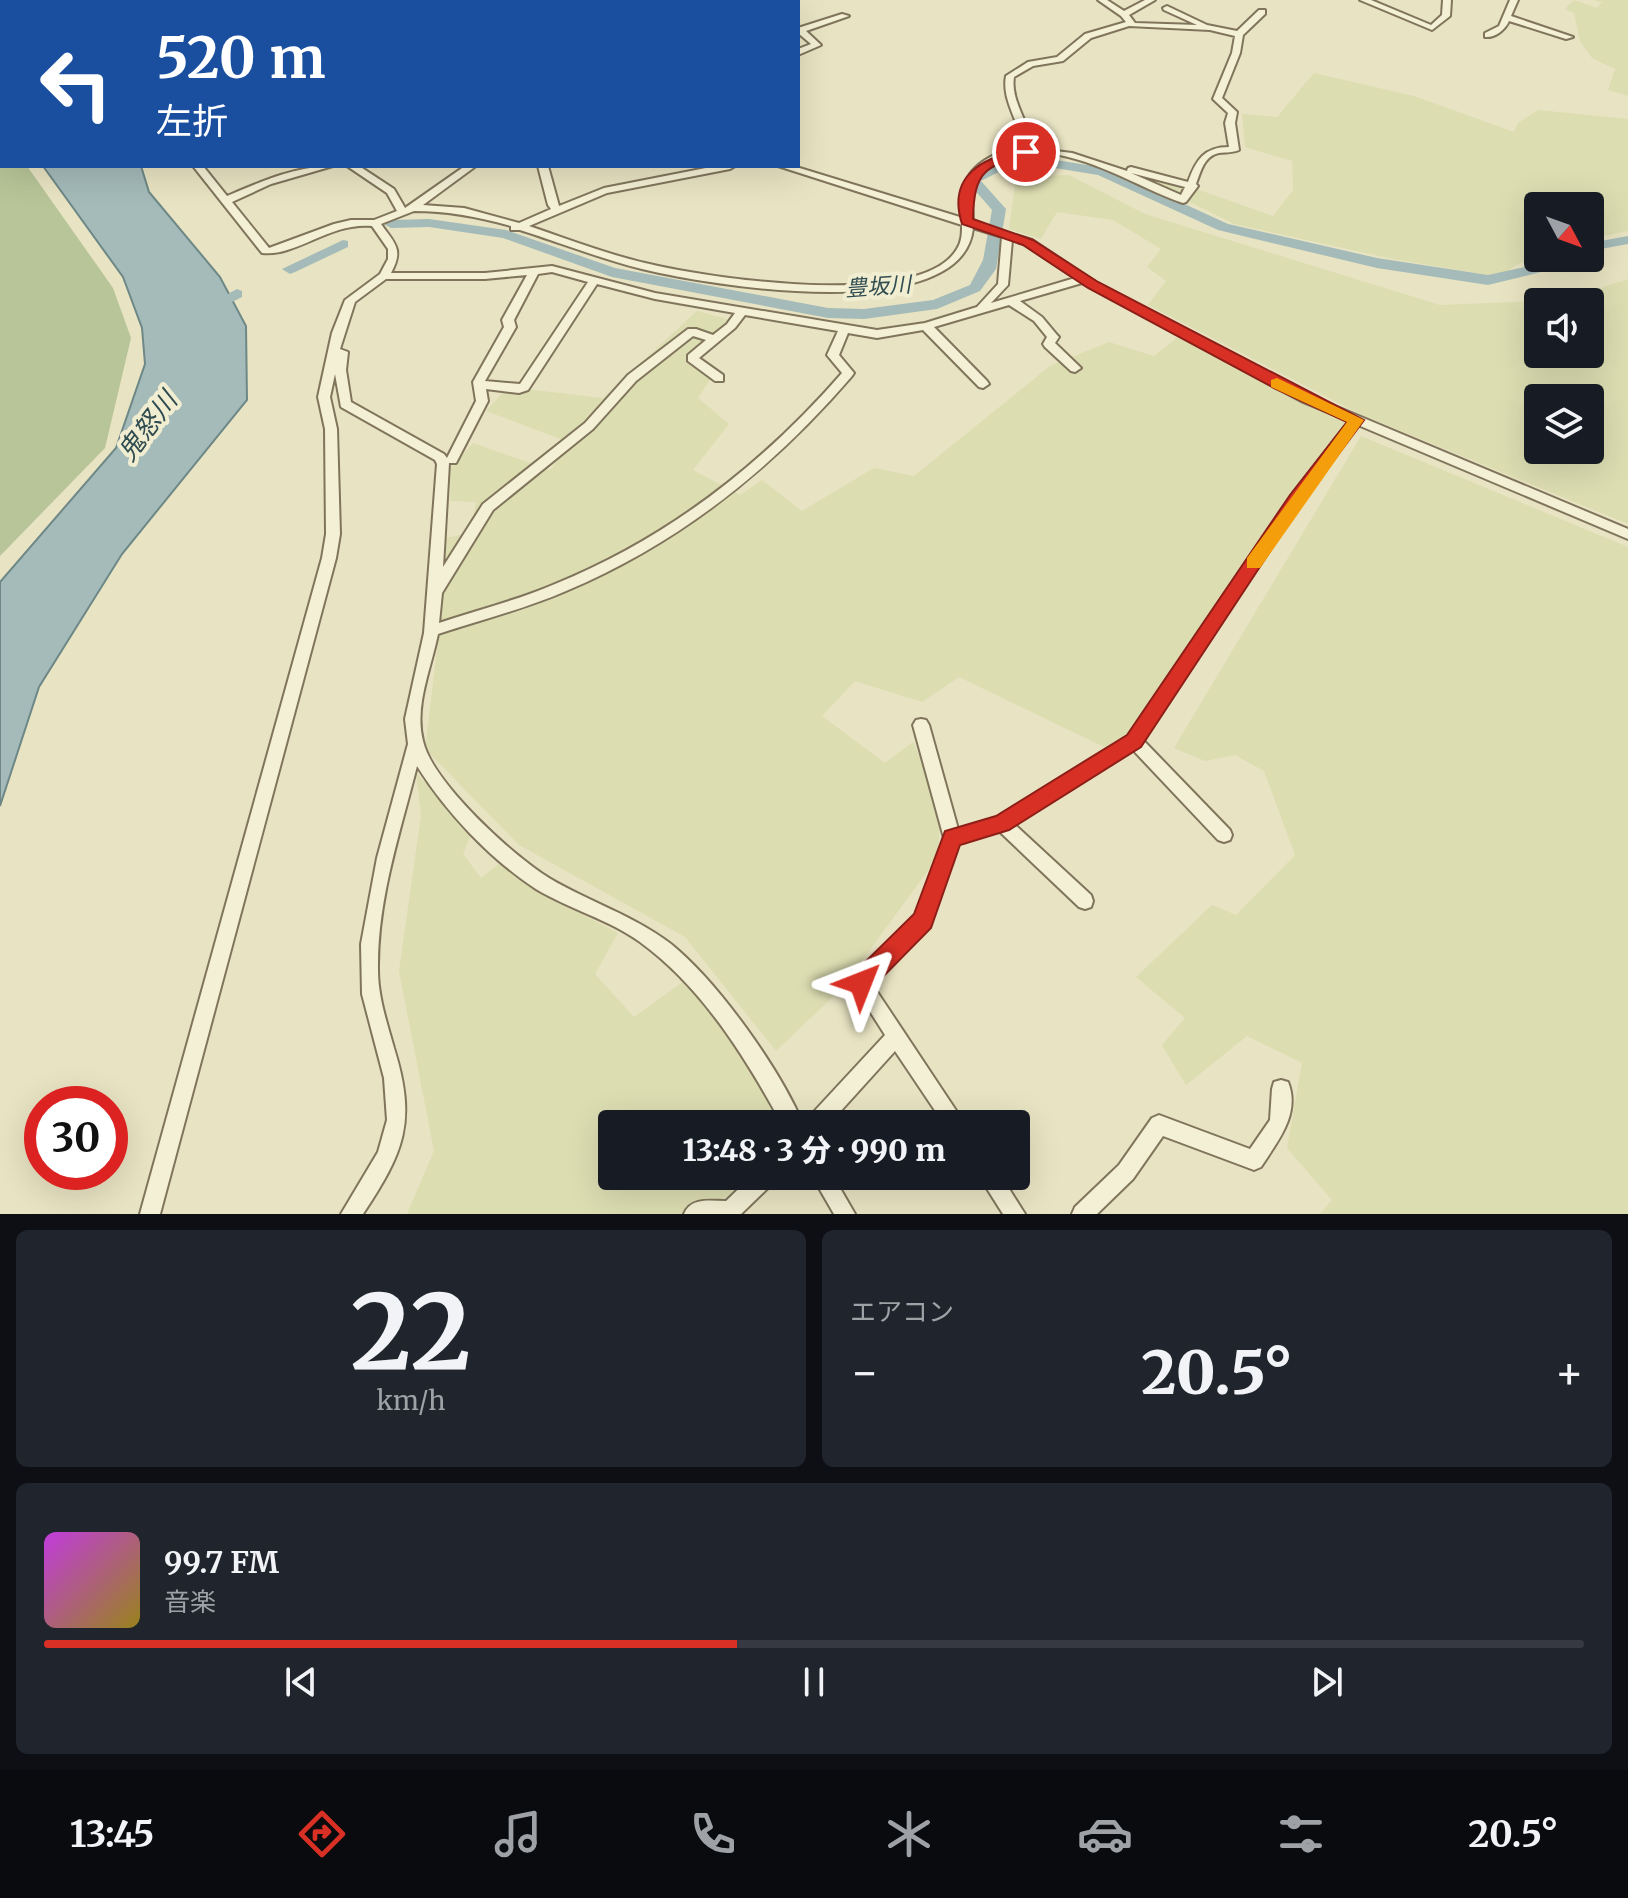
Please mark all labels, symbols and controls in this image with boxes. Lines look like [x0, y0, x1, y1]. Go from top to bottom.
text: 520 m [156, 23, 326, 93]
icon: left [24, 32, 128, 136]
text: 左折 [156, 99, 228, 144]
pin [992, 118, 1060, 186]
icon: arrive [1004, 130, 1048, 174]
north arrow [1524, 192, 1604, 272]
map controls [1524, 192, 1604, 464]
water label: 豊坂川 [844, 270, 914, 302]
button: sound [1524, 288, 1604, 368]
water label: 鬼怒川 [110, 383, 185, 467]
button: layers [1524, 384, 1604, 464]
position arrow [819, 941, 903, 1025]
speed limit sign: 30 [24, 1086, 128, 1190]
text: 13:48 · 3 分 · 990 m [683, 1131, 945, 1169]
text: 22 [350, 1267, 472, 1397]
text: エアコン [850, 1295, 954, 1328]
text: 20.5° [1141, 1335, 1293, 1410]
text: − [850, 1345, 879, 1400]
text: + [1555, 1345, 1584, 1400]
text: km/h [377, 1384, 445, 1417]
text: 99.7 FM [164, 1543, 279, 1581]
text: 音楽 [164, 1585, 216, 1618]
icon: previous [279, 1660, 323, 1704]
icon: pause [792, 1660, 836, 1704]
icon: next [1305, 1660, 1349, 1704]
icon: directions [294, 1806, 350, 1862]
icon: music [490, 1806, 546, 1862]
icon: phone [685, 1806, 741, 1862]
icon: climate [881, 1806, 937, 1862]
icon: car [1077, 1806, 1133, 1862]
icon: filters [1273, 1806, 1329, 1862]
text: 13:45 [70, 1812, 154, 1857]
text: 20.5° [1468, 1812, 1558, 1857]

